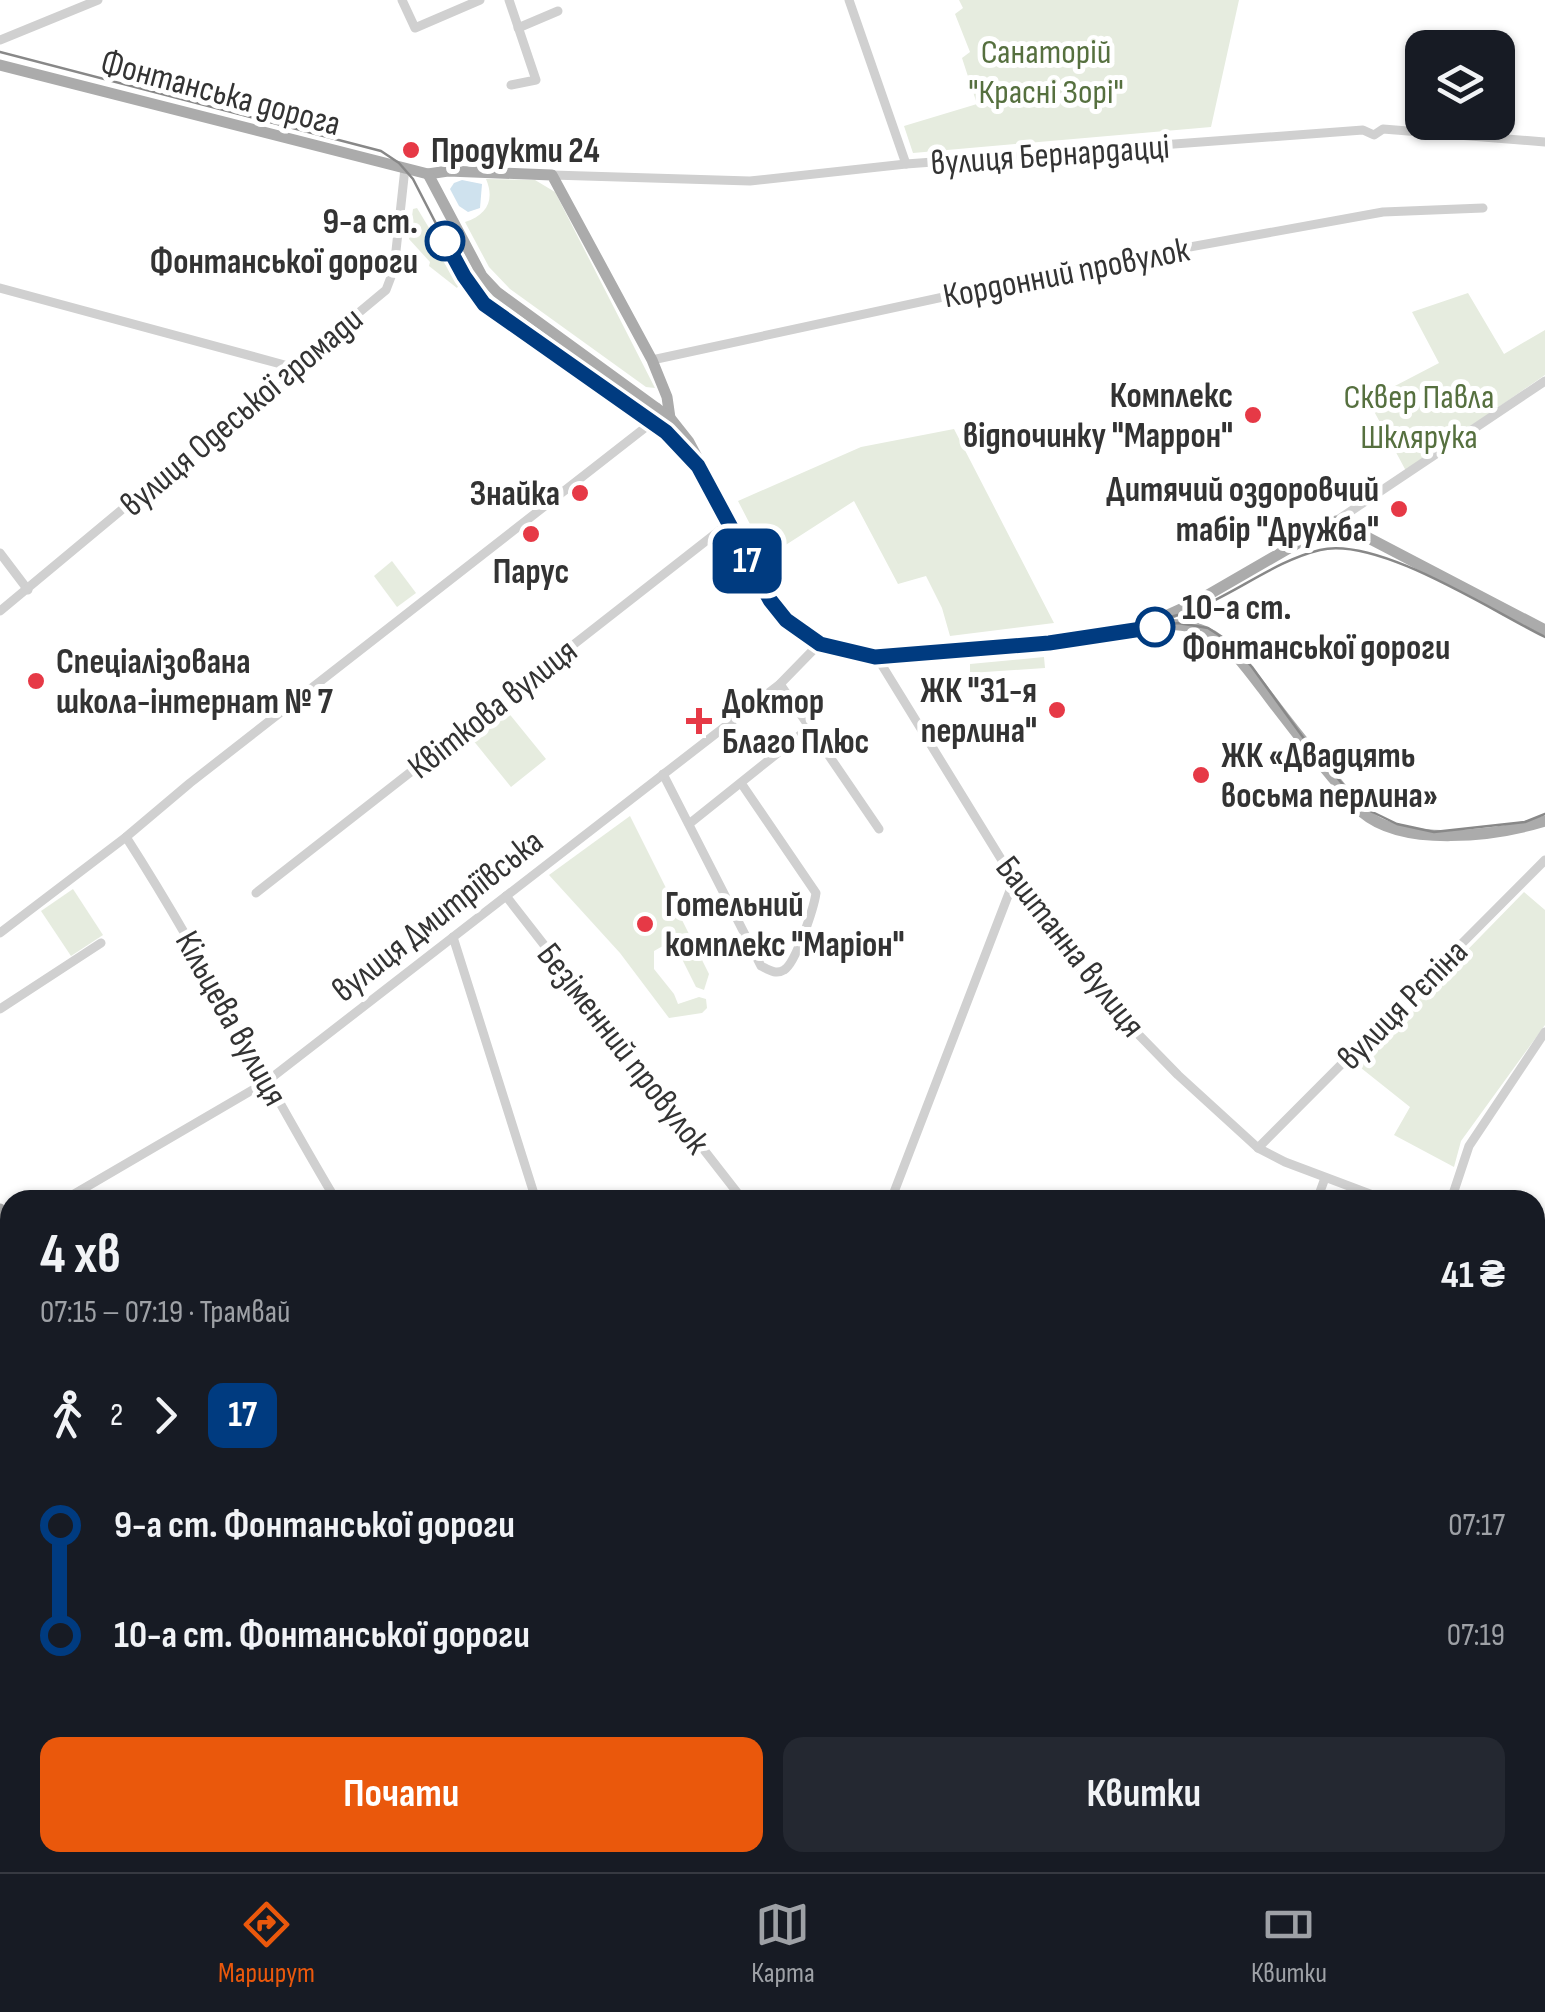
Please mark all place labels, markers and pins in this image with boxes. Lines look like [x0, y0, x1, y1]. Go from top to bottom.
place label: Продукти 24 [431, 130, 600, 173]
marker: Продукти 24 [400, 139, 422, 161]
place label: 9-а ст. Фонтанської дороги [150, 201, 418, 284]
marker: 9-а ст. Фонтанської дороги [426, 222, 464, 260]
place label: Комплекс відпочинку "Маррон" [963, 375, 1233, 458]
marker: Комплекс відпочинку "Маррон" [1242, 404, 1264, 426]
place label: Дитячий оздоровчий табір "Дружба" [1106, 469, 1379, 552]
place label: Знайка [470, 473, 560, 516]
marker: Знайка [569, 482, 591, 504]
marker: Дитячий оздоровчий табір "Дружба" [1388, 498, 1410, 520]
marker: Парус [520, 523, 542, 545]
place label: Парус [493, 551, 569, 594]
place label: 10-а ст. Фонтанської дороги [1182, 587, 1450, 670]
marker: 10-а ст. Фонтанської дороги [1136, 608, 1174, 646]
place label: Спеціалізована школа-інтернат № 7 [56, 641, 333, 724]
marker: Спеціалізована школа-інтернат № 7 [25, 670, 47, 692]
place label: ЖК "31-я перлина" [920, 670, 1037, 753]
place label: Доктор Благо Плюс [722, 681, 869, 764]
marker: ЖК "31-я перлина" [1046, 699, 1068, 721]
marker: Доктор Благо Плюс [686, 708, 712, 734]
place label: ЖК «Двадцять восьма перлина» [1221, 735, 1438, 818]
marker: ЖК «Двадцять восьма перлина» [1190, 764, 1212, 786]
place label: Готельний комплекс "Маріон" [665, 884, 905, 967]
marker: Готельний комплекс "Маріон" [634, 913, 656, 935]

